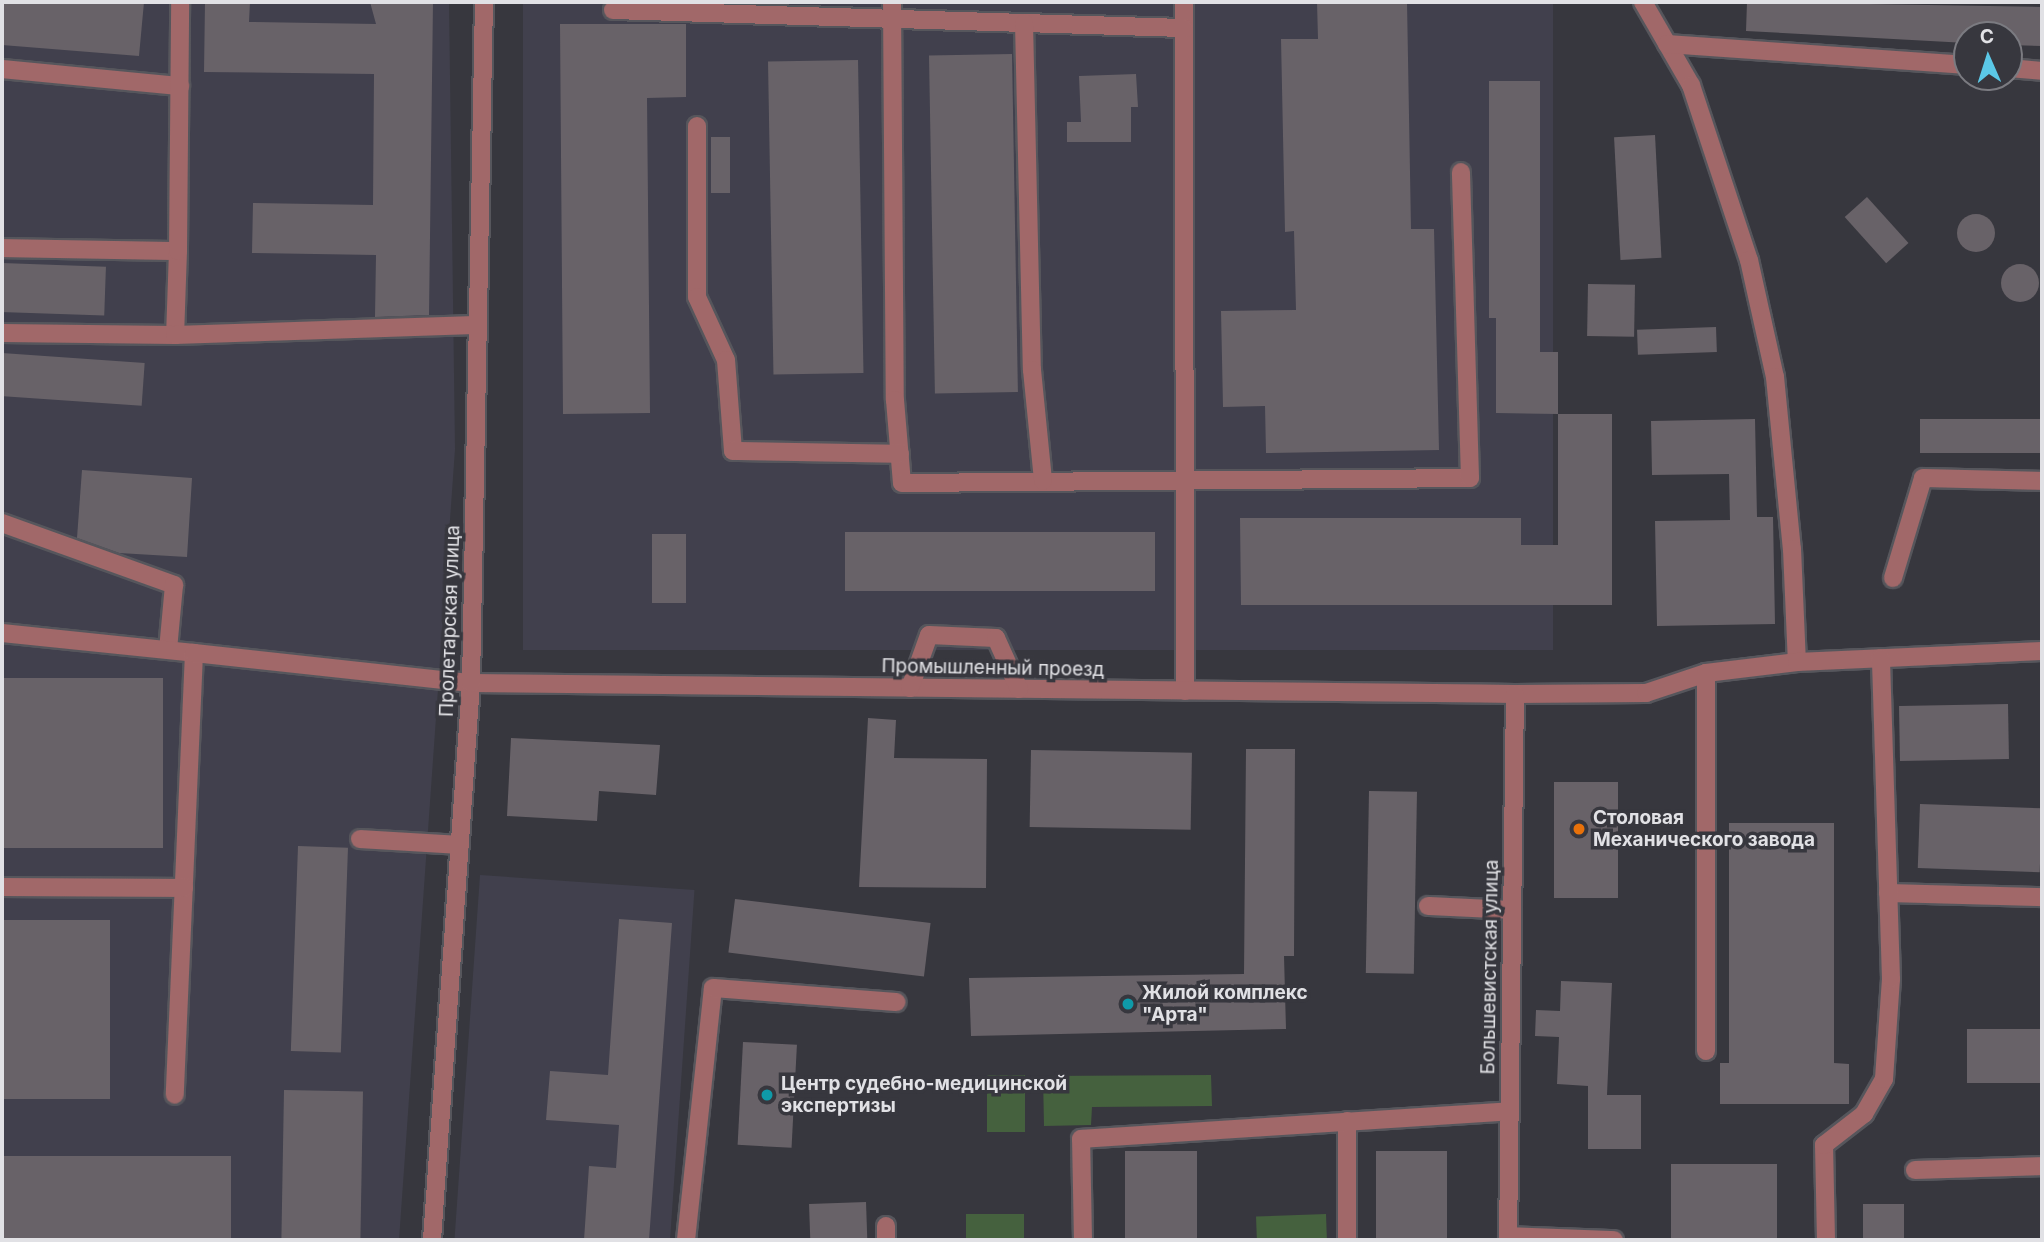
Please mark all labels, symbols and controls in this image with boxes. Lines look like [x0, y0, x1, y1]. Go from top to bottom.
north arrow [1953, 21, 2023, 91]
text: С [1979, 25, 1995, 48]
street label: Пролетарская улица [435, 525, 465, 717]
street label: Промышленный проезд [881, 655, 1105, 681]
place label: Столовая Механического завода [1593, 807, 1815, 851]
marker: Столовая Механического завода [1571, 821, 1587, 837]
street label: Большевистская улица [1477, 859, 1503, 1075]
place label: Жилой комплекс "Арта" [1142, 982, 1308, 1026]
marker: Жилой комплекс "Арта" [1120, 996, 1136, 1012]
place label: Центр судебно-медицинской экспертизы [781, 1073, 1067, 1117]
marker: Центр судебно-медицинской экспертизы [759, 1087, 775, 1103]

